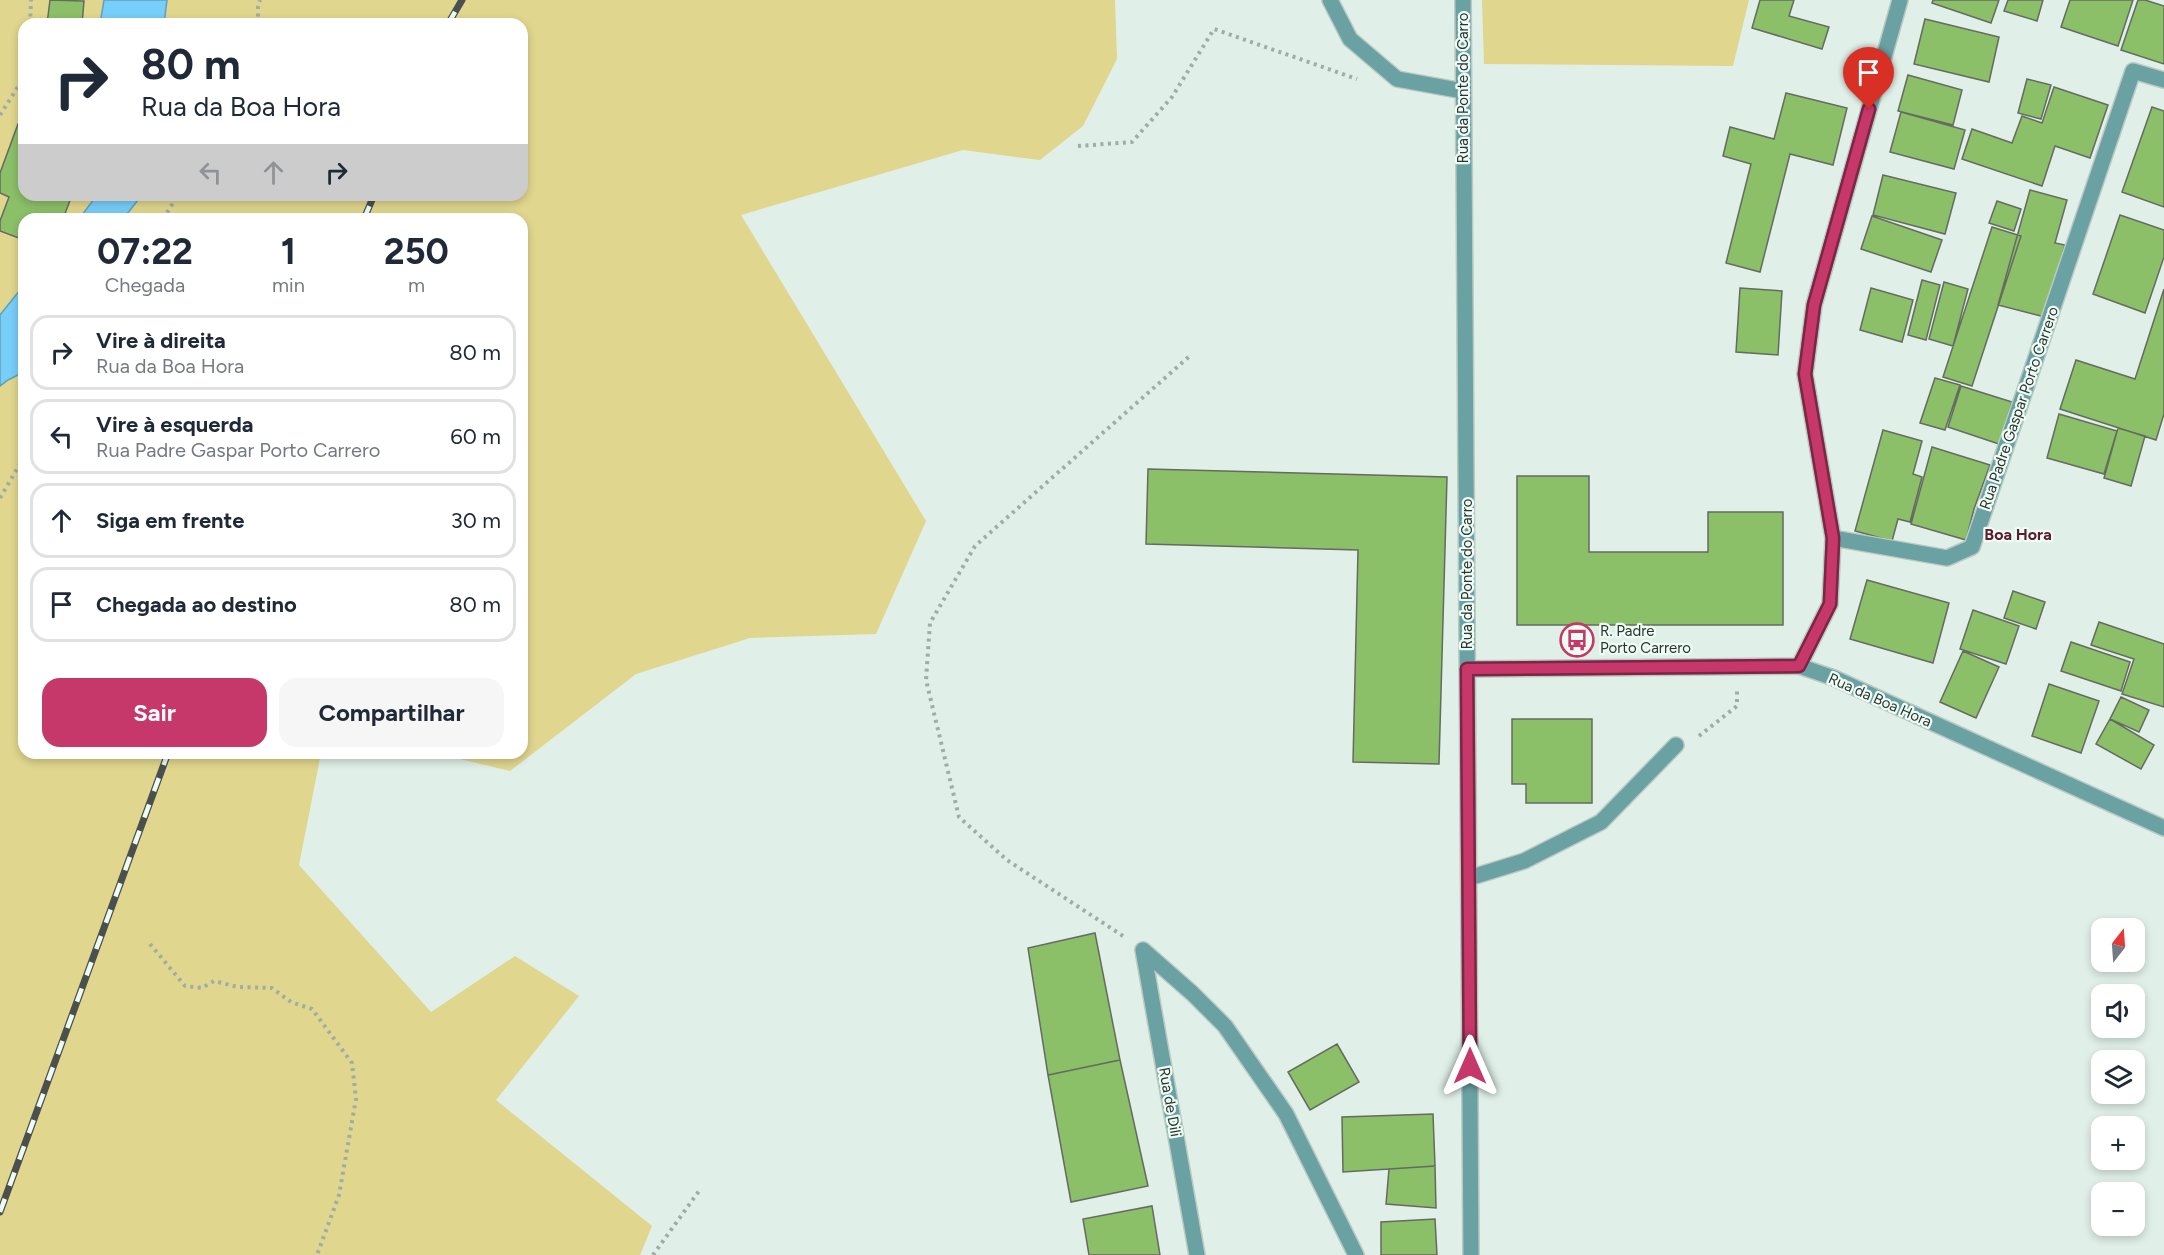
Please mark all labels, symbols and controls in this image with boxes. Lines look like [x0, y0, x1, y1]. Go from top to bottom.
street label: Rua da Ponte do Carro [1454, 12, 1472, 163]
text: 80 m [141, 39, 241, 90]
icon: right [42, 42, 120, 120]
pin [1843, 47, 1894, 109]
icon: arrive [1852, 56, 1885, 89]
text: Rua da Boa Hora [141, 90, 341, 123]
icon: left [194, 156, 227, 189]
icon: ahead [257, 156, 290, 189]
icon: right [320, 156, 353, 189]
text: 07:22 [97, 230, 193, 273]
text: 1 [281, 230, 296, 273]
text: 250 [384, 230, 449, 273]
text: Chegada [105, 273, 185, 297]
text: min [272, 273, 305, 297]
text: m [408, 273, 425, 297]
street label: Rua Padre Gaspar Porto Carrero [1976, 304, 2062, 512]
text: Vire à direita [96, 327, 226, 354]
icon: right [45, 336, 78, 369]
text: 80 m [449, 339, 501, 366]
text: Rua da Boa Hora [96, 354, 244, 378]
text: Vire à esquerda [96, 411, 254, 438]
icon: left [45, 420, 78, 453]
text: 60 m [450, 423, 501, 450]
text: Rua Padre Gaspar Porto Carrero [96, 438, 380, 462]
street label: Rua da Ponte do Carro [1458, 498, 1476, 649]
icon: ahead [45, 504, 78, 537]
text: Siga em frente [96, 507, 244, 534]
text: 30 m [451, 507, 501, 534]
district label: Boa Hora [1984, 525, 2052, 544]
icon: arrive [45, 588, 78, 621]
text: Chegada ao destino [96, 591, 297, 618]
text: 80 m [449, 591, 501, 618]
bus stop icon: R. Padre Porto Carrero [1559, 622, 1595, 658]
place label: R. Padre Porto Carrero [1600, 622, 1691, 657]
street label: Rua da Boa Hora [1826, 669, 1934, 731]
button: Sair [42, 678, 267, 747]
button: Compartilhar [279, 678, 504, 747]
north arrow [2091, 918, 2145, 972]
map controls [2091, 918, 2145, 1236]
button: sound [2091, 984, 2145, 1038]
position arrow [1438, 1034, 1502, 1098]
button: layers [2091, 1050, 2145, 1104]
street label: Rua de Dili [1155, 1066, 1185, 1138]
button: + [2091, 1116, 2145, 1170]
button: − [2091, 1182, 2145, 1236]

